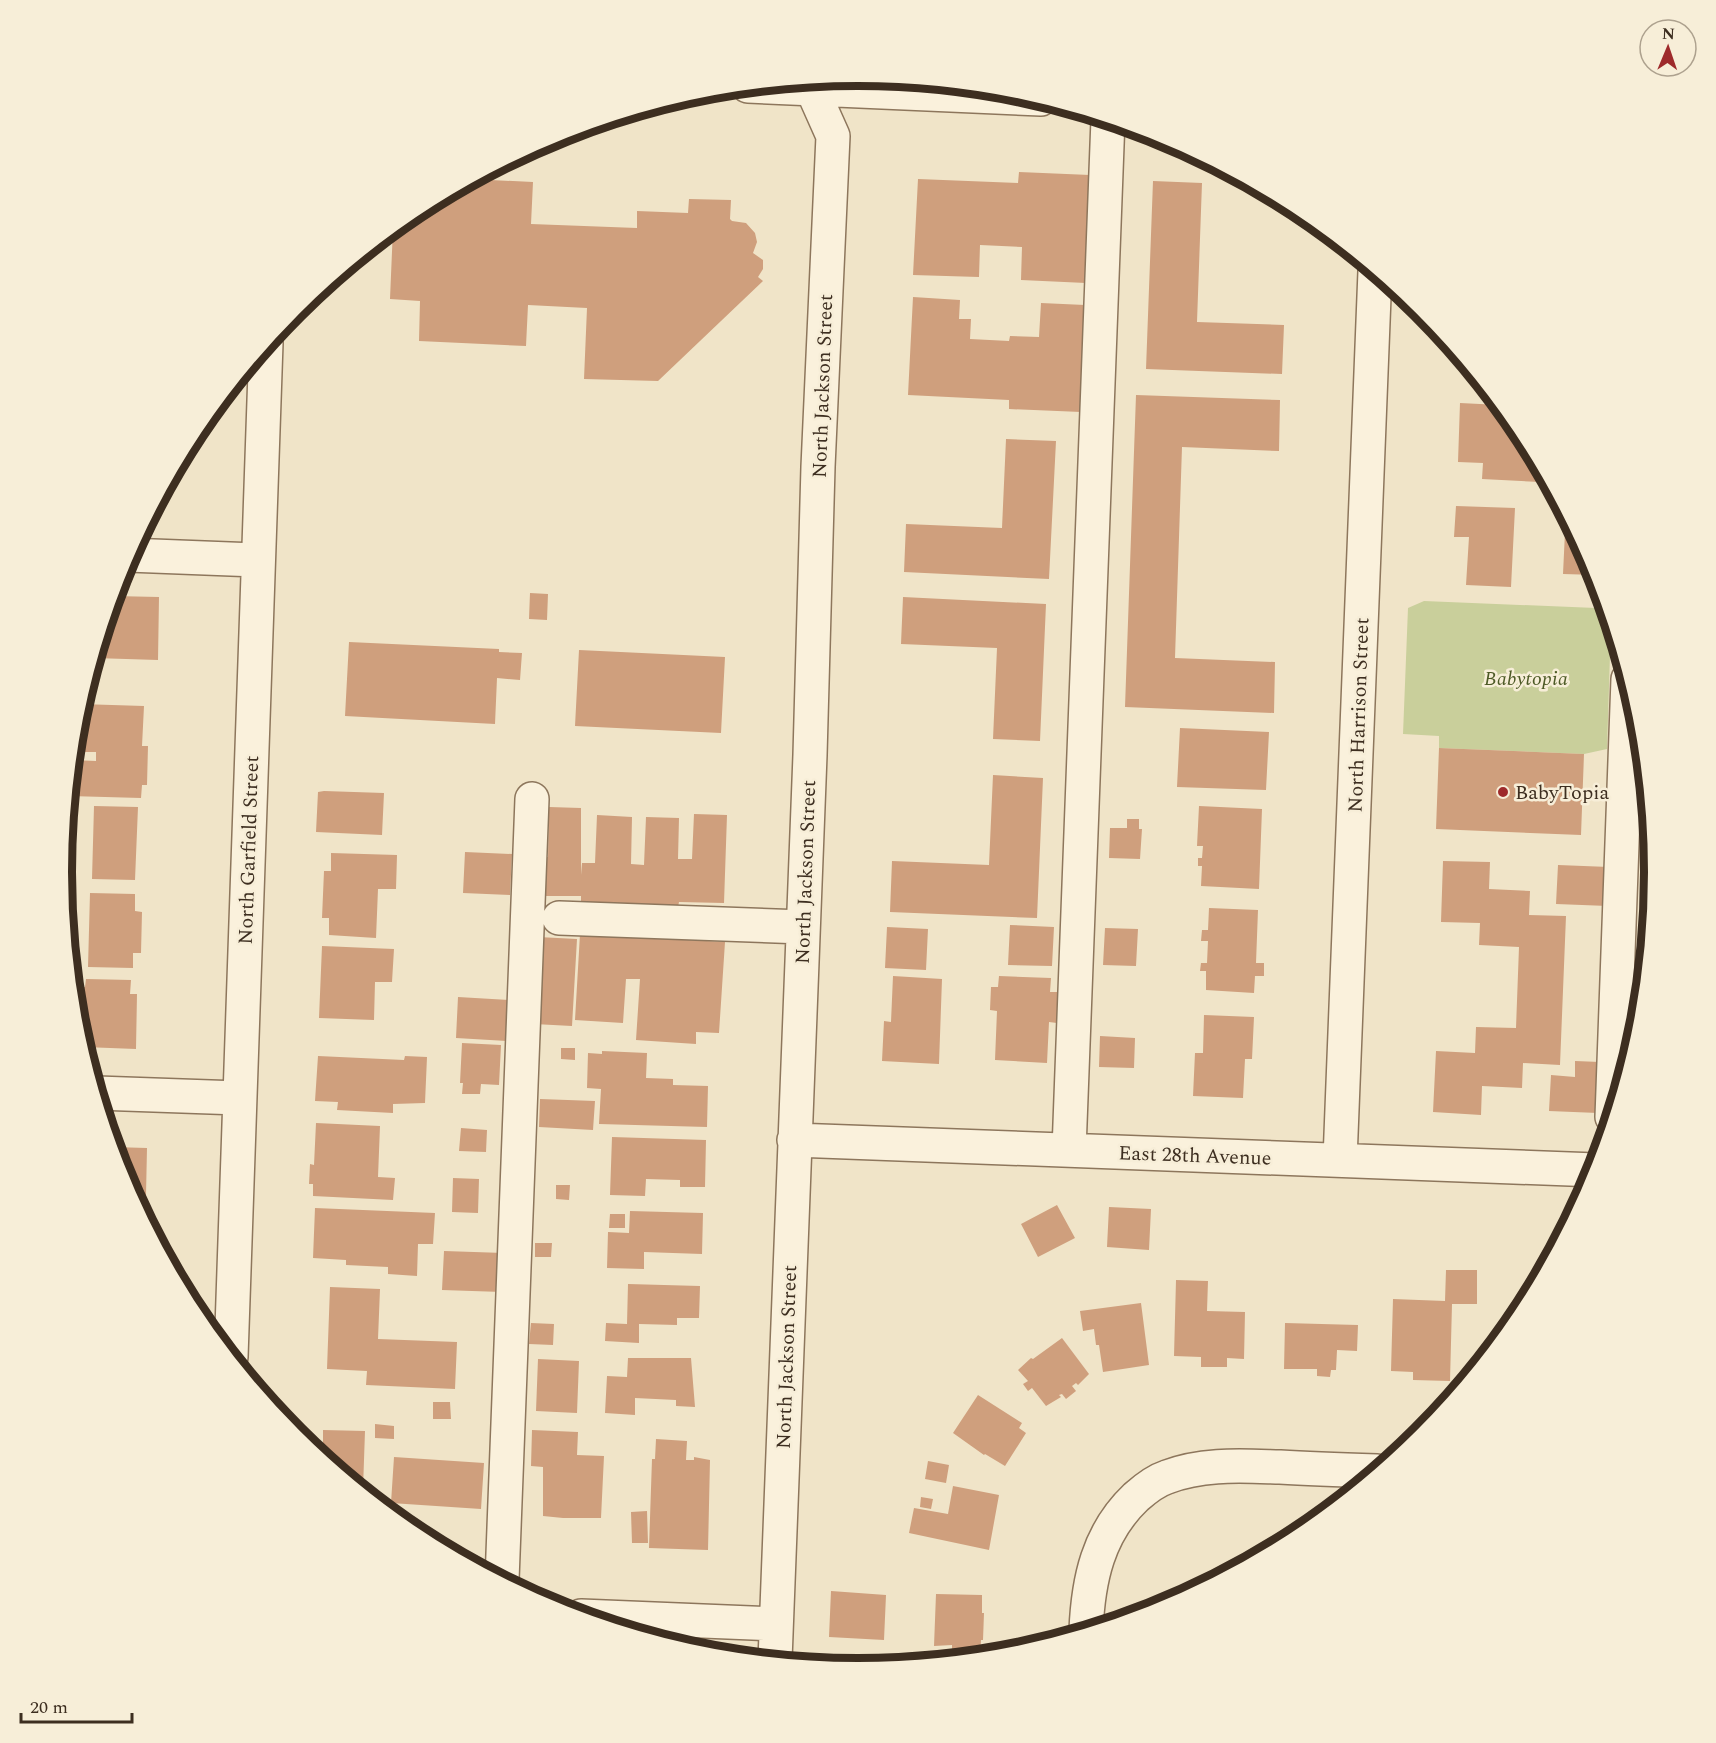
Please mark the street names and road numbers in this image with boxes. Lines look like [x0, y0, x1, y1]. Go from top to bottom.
street label: North Jackson Street [805, 293, 841, 479]
street label: North Harrison Street [1341, 617, 1377, 813]
street label: North Garfield Street [231, 755, 267, 945]
street label: North Jackson Street [788, 779, 824, 965]
street label: East 28th Avenue [1118, 1138, 1272, 1174]
street label: North Jackson Street [769, 1264, 805, 1450]

